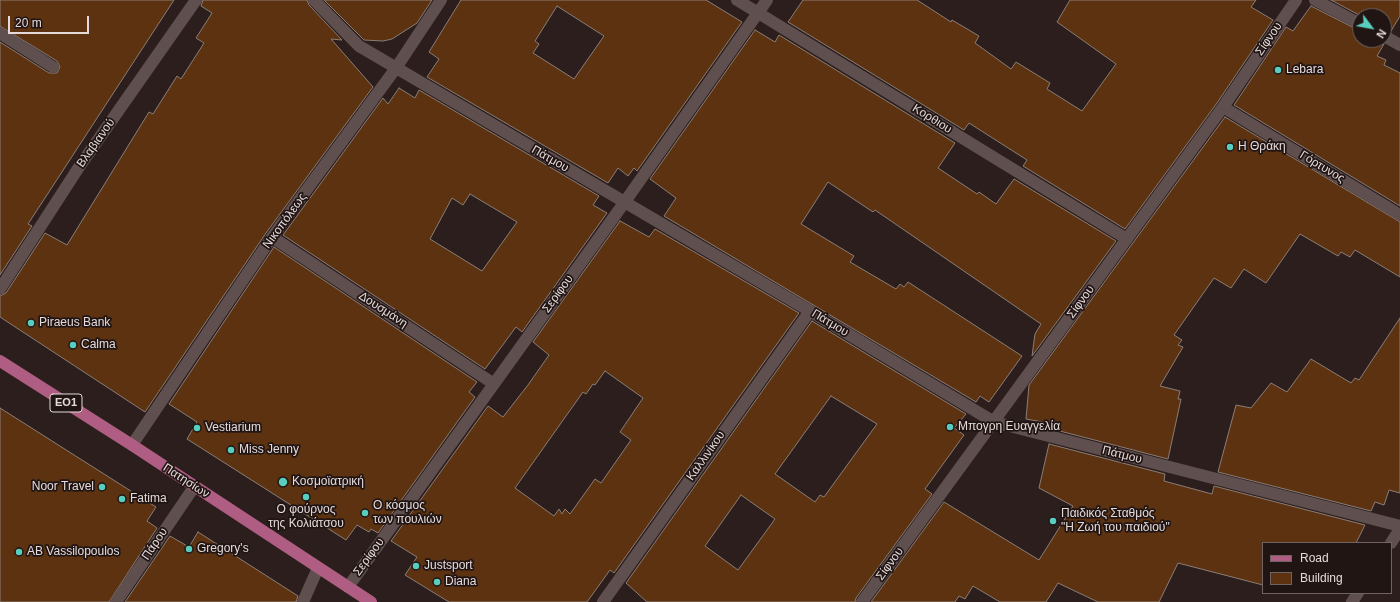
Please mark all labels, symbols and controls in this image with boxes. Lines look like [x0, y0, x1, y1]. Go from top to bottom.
scale bar [10, 8, 91, 34]
north arrow [1352, 8, 1392, 48]
text: 20 m [15, 16, 42, 30]
street label: Σίφνου [1253, 20, 1285, 58]
text: N [1374, 27, 1389, 40]
place label: Lebara [1286, 63, 1323, 77]
marker: Lebara [1273, 65, 1283, 75]
street label: Κορθιου [910, 101, 954, 137]
street label: Βλαβιανού [74, 116, 118, 170]
place label: Η Θράκη [1238, 140, 1286, 154]
marker: Η Θράκη [1225, 142, 1235, 152]
street label: Πάτμου [529, 143, 571, 175]
street label: Γόρτυνος [1297, 148, 1347, 186]
street label: Νικοπόλεως [260, 191, 310, 251]
street label: Σερίφου [539, 272, 577, 316]
street label: Σίφνου [1064, 283, 1098, 321]
street label: Δουσμάνη [356, 289, 410, 331]
street label: Πάτμου [809, 306, 851, 340]
place label: Piraeus Bank [39, 316, 110, 330]
marker: Piraeus Bank [26, 318, 36, 328]
place label: Calma [81, 338, 116, 352]
marker: Calma [68, 340, 78, 350]
road number: ΕΟ1 [50, 394, 82, 412]
place label: Μπογρη Ευαγγελία [958, 420, 1060, 434]
place label: Vestiarium [205, 421, 261, 435]
marker: Μπογρη Ευαγγελία [945, 422, 955, 432]
marker: Vestiarium [192, 423, 202, 433]
street label: Καλλινίκου [684, 428, 728, 484]
place label: Miss Jenny [239, 443, 299, 457]
street label: Πάτμου [1101, 443, 1143, 467]
marker: Miss Jenny [226, 445, 236, 455]
street label: Πατησίων [160, 461, 212, 501]
place label: Κοσμοϊατρική [292, 475, 364, 489]
marker: Κοσμοϊατρική [277, 476, 289, 488]
place label: Noor Travel [32, 480, 94, 494]
marker: Noor Travel [97, 482, 107, 492]
place label: Fatima [130, 492, 167, 506]
marker: Ο φούρνος της Κολιάτσου [301, 492, 311, 502]
marker: Fatima [117, 494, 127, 504]
place label: Ο κόσμος των πουλιών [373, 499, 442, 527]
place label: Ο φούρνος της Κολιάτσου [268, 503, 344, 531]
place label: Παιδικός Σταθμός "Η Ζωή του παιδιού" [1061, 507, 1170, 535]
marker: Ο κόσμος των πουλιών [360, 508, 370, 518]
marker: Παιδικός Σταθμός "Η Ζωή του παιδιού" [1048, 516, 1058, 526]
street label: Πάρου [139, 525, 171, 563]
street label: Σερίφου [350, 535, 388, 579]
place label: Gregory's [197, 542, 249, 556]
legend [1262, 542, 1392, 594]
marker: Gregory's [184, 544, 194, 554]
place label: AB Vassilopoulos [27, 545, 119, 559]
street label: Σίφνου [873, 545, 907, 583]
marker: AB Vassilopoulos [14, 547, 24, 557]
text: Road [1300, 551, 1329, 565]
place label: Justsport [424, 559, 473, 573]
marker: Justsport [411, 561, 421, 571]
text: Building [1300, 571, 1343, 585]
place label: Diana [445, 575, 476, 589]
marker: Diana [432, 577, 442, 587]

